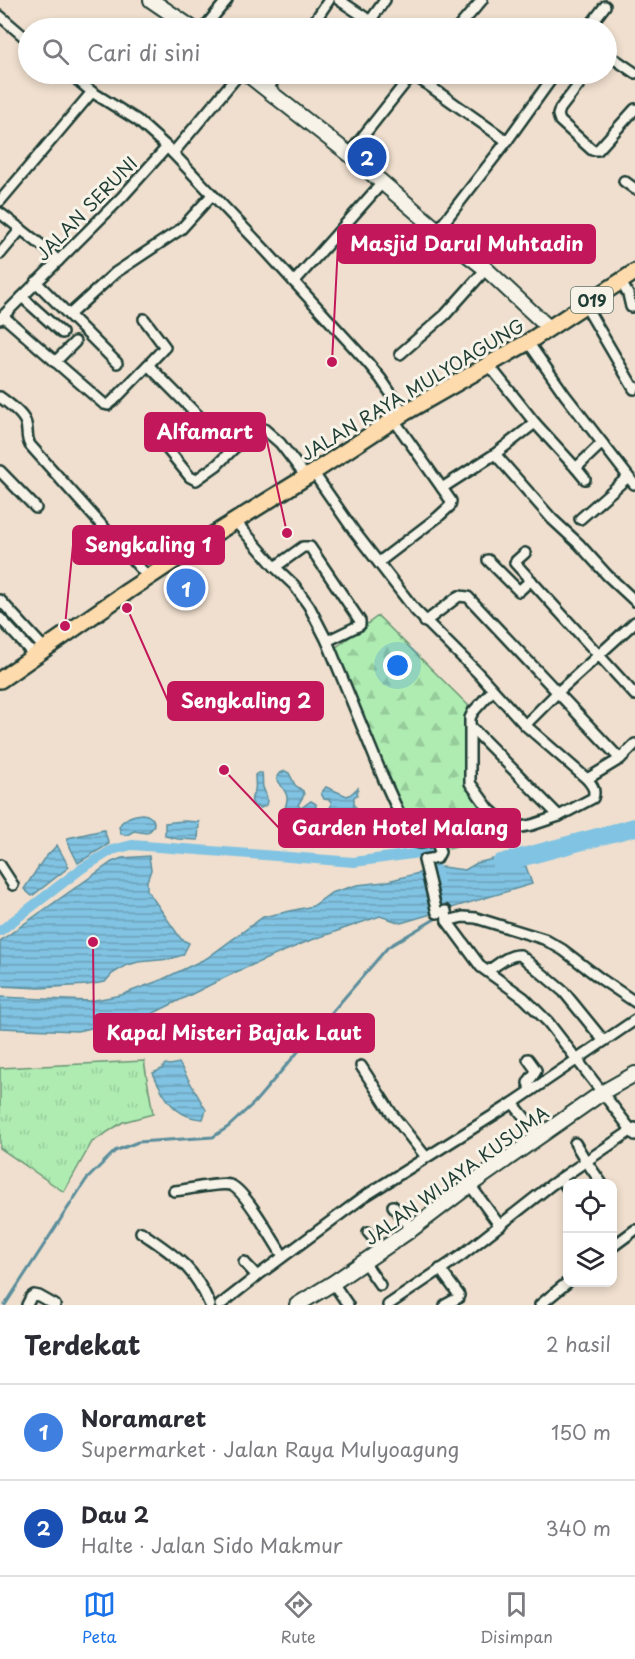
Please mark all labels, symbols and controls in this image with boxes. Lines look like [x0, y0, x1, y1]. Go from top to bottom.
search box [18, 18, 617, 84]
icon: search [39, 35, 72, 68]
text: Cari di sini [87, 35, 200, 68]
pin: 2 [348, 134, 386, 180]
street label: JALAN SERUNI [29, 150, 143, 266]
callout: Masjid Darul Muhtadin [338, 225, 595, 263]
text: Masjid Darul Muhtadin [350, 228, 584, 258]
road number: 019 [571, 287, 613, 313]
street label: JALAN RAYA MULYOAGUNG [295, 311, 529, 467]
callout: Alfamart [145, 413, 265, 451]
text: Alfamart [157, 416, 253, 446]
callout: Sengkaling 1 [73, 526, 224, 564]
text: Sengkaling 1 [85, 529, 212, 559]
pin: 1 [166, 566, 206, 610]
your location [383, 651, 412, 680]
callout: Sengkaling 2 [168, 682, 323, 720]
text: Sengkaling 2 [181, 685, 311, 715]
callout: Garden Hotel Malang [279, 809, 520, 847]
text: Garden Hotel Malang [292, 812, 508, 842]
callout: Kapal Misteri Bajak Laut [94, 1014, 374, 1052]
text: Kapal Misteri Bajak Laut [106, 1017, 362, 1047]
street label: JALAN WIJAYA KUSUMA [358, 1099, 554, 1251]
map controls [563, 1179, 617, 1287]
button: locate [563, 1179, 617, 1233]
button: layers [563, 1233, 617, 1287]
text: Terdekat [24, 1325, 141, 1364]
text: 2 hasil [546, 1329, 611, 1359]
text: Noramaret [81, 1401, 206, 1434]
text: 1 [39, 1417, 48, 1447]
text: 150 m [551, 1417, 611, 1447]
text: Supermarket · Jalan Raya Mulyoagung [81, 1434, 459, 1464]
text: Dau 2 [81, 1497, 149, 1530]
text: 2 [36, 1513, 51, 1543]
text: 340 m [546, 1513, 611, 1543]
text: Halte · Jalan Sido Makmur [81, 1530, 343, 1560]
tab: Peta [82, 1588, 116, 1648]
tab: Rute [281, 1588, 316, 1648]
tab: Disimpan [480, 1588, 553, 1648]

